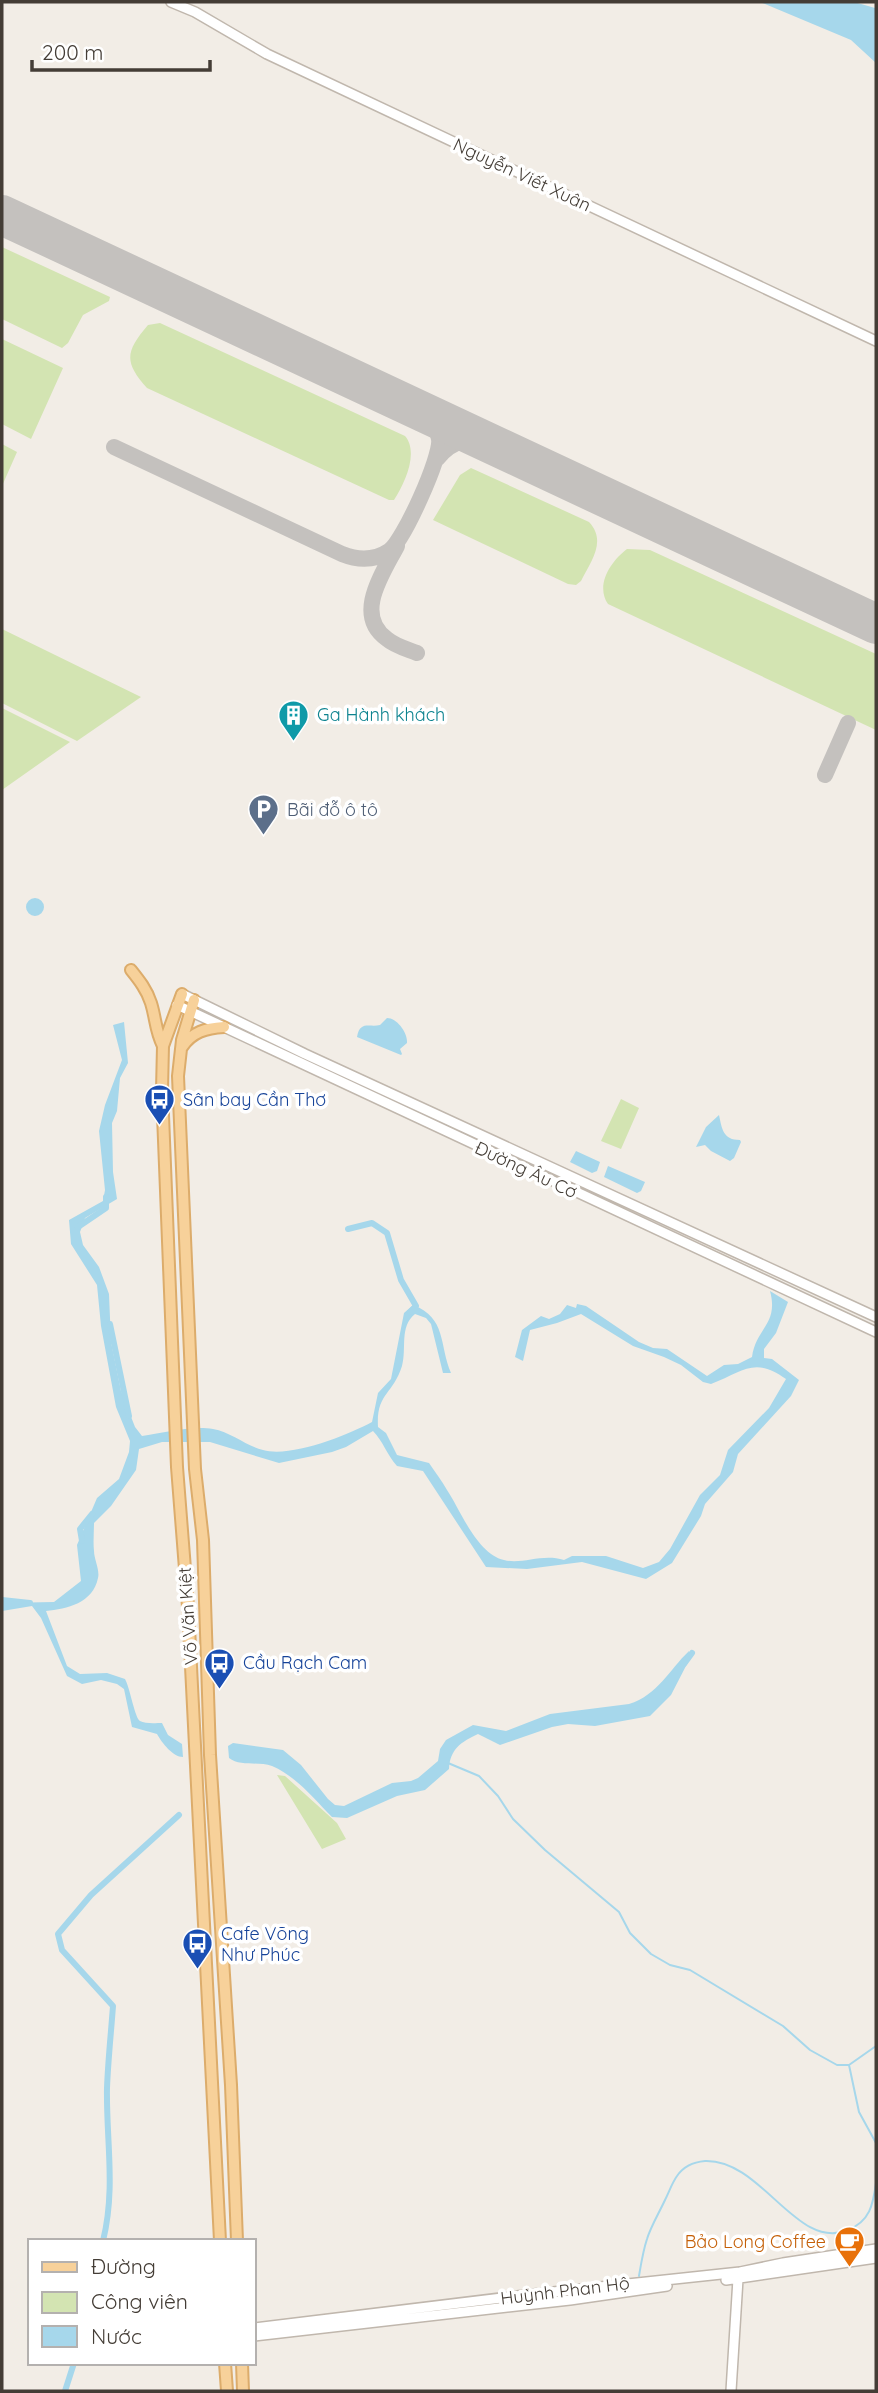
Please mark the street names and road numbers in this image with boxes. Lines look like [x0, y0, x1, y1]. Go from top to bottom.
street label: Nguyễn Viết Xuân [450, 133, 595, 217]
street label: Đường Âu Cơ [471, 1136, 581, 1203]
street label: Võ Văn Kiệt [173, 1566, 202, 1666]
street label: Huỳnh Phan Hộ [499, 2271, 631, 2310]

